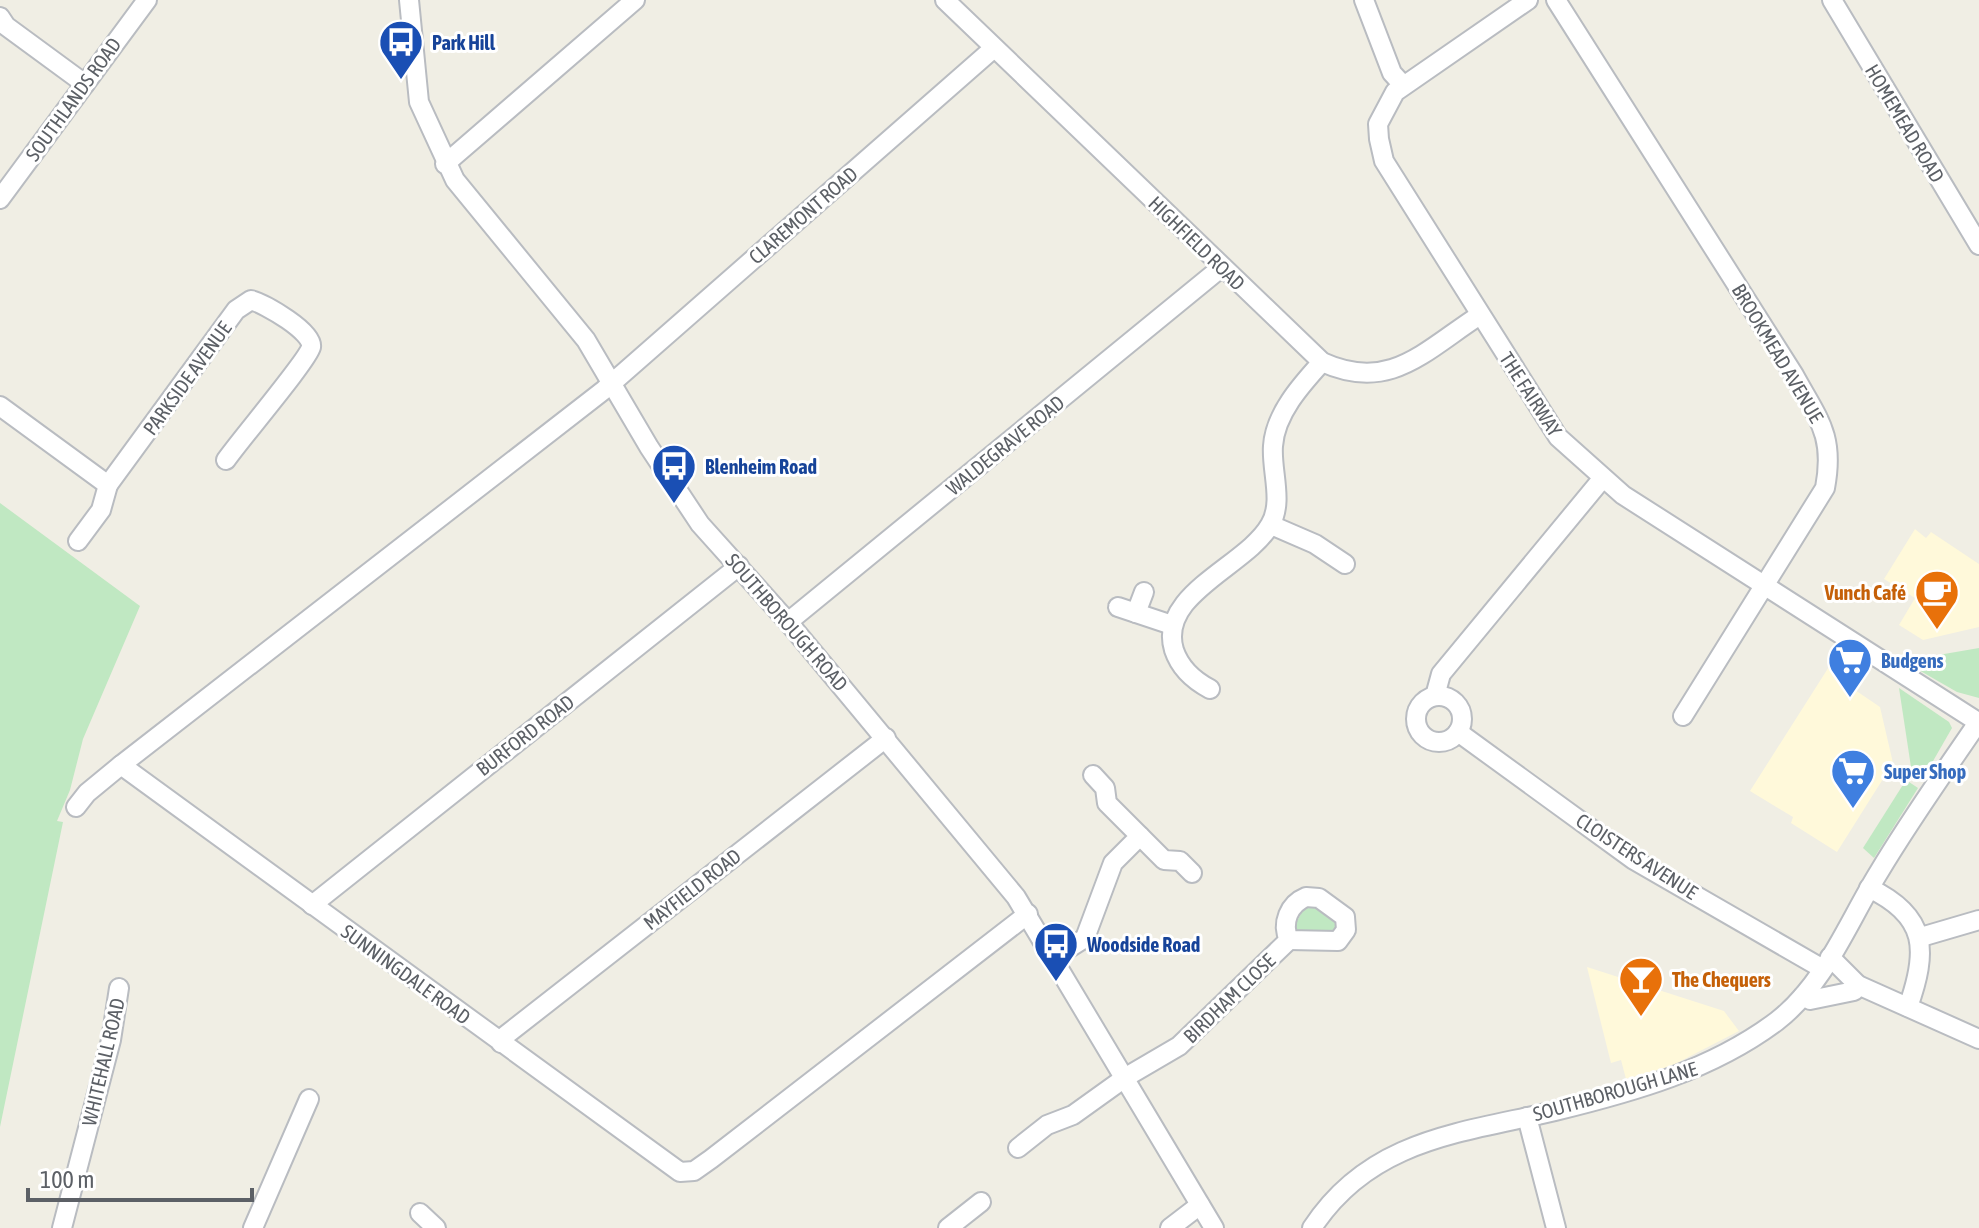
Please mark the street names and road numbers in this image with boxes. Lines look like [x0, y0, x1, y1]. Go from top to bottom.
street label: SOUTHLANDS ROAD [21, 33, 125, 165]
street label: HOMEMEAD ROAD [1861, 60, 1949, 186]
street label: CLAREMONT ROAD [744, 162, 862, 268]
street label: HIGHFIELD ROAD [1144, 191, 1250, 295]
street label: BROOKMEAD AVENUE [1727, 279, 1829, 427]
street label: PARKSIDE AVENUE [138, 316, 236, 439]
street label: THE FAIRWAY [1495, 348, 1567, 441]
street label: WALDEGRAVE ROAD [941, 390, 1069, 500]
street label: SOUTHBOROUGH ROAD [721, 549, 853, 695]
street label: BURFORD ROAD [472, 690, 578, 780]
street label: CLOISTERS AVENUE [1572, 808, 1702, 904]
street label: MAYFIELD ROAD [639, 844, 745, 934]
street label: SUNNINGDALE ROAD [337, 920, 475, 1028]
street label: BIRDHAM CLOSE [1178, 948, 1280, 1047]
street label: WHITEHALL ROAD [77, 996, 129, 1128]
street label: SOUTHBOROUGH LANE [1530, 1056, 1700, 1125]

